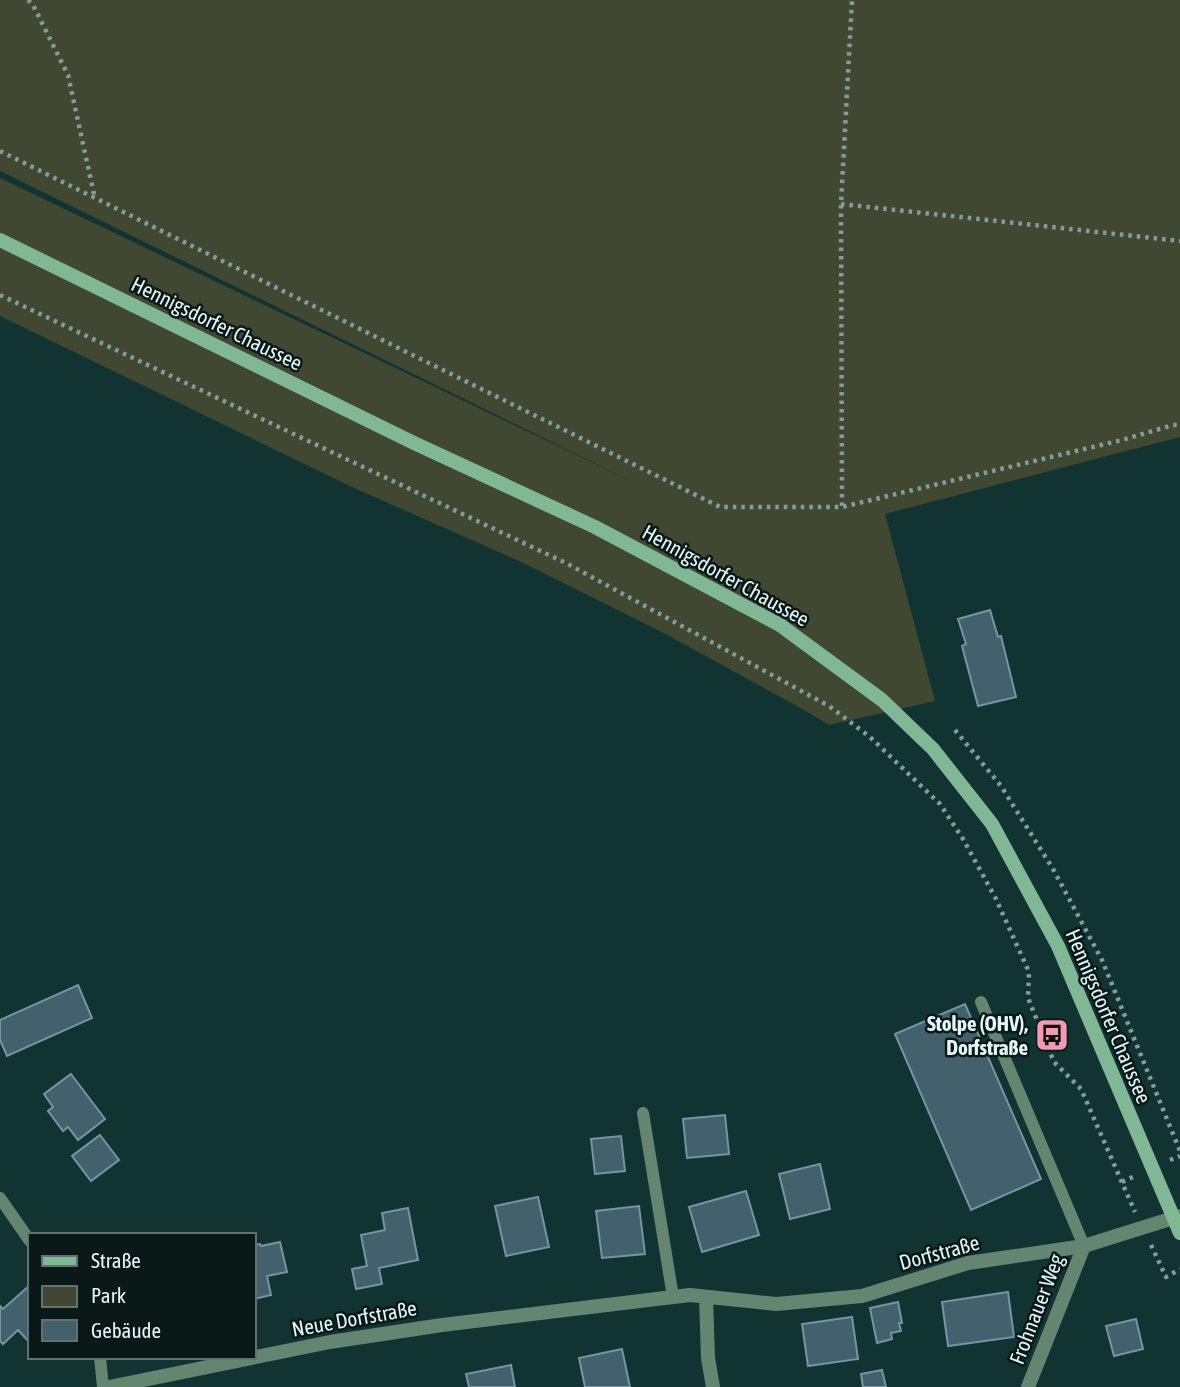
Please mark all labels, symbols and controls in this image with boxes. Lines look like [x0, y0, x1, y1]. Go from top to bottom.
street label: Hennigsdorfer Chaussee [128, 271, 306, 375]
street label: Hennigsdorfer Chaussee [638, 519, 814, 631]
street label: Hennigsdorfer Chaussee [1061, 925, 1157, 1107]
place label: Stolpe (OHV), Dorfstraße [927, 1011, 1028, 1059]
bus stop icon: Stolpe (OHV), Dorfstraße [1033, 1016, 1071, 1054]
street label: Dorfstraße [896, 1230, 982, 1274]
legend [28, 1233, 256, 1359]
text: Straße [91, 1248, 141, 1272]
street label: Frohnauer Weg [1004, 1250, 1068, 1368]
text: Park [91, 1283, 126, 1307]
street label: Neue Dorfstraße [290, 1295, 418, 1341]
text: Gebäude [91, 1318, 161, 1342]

